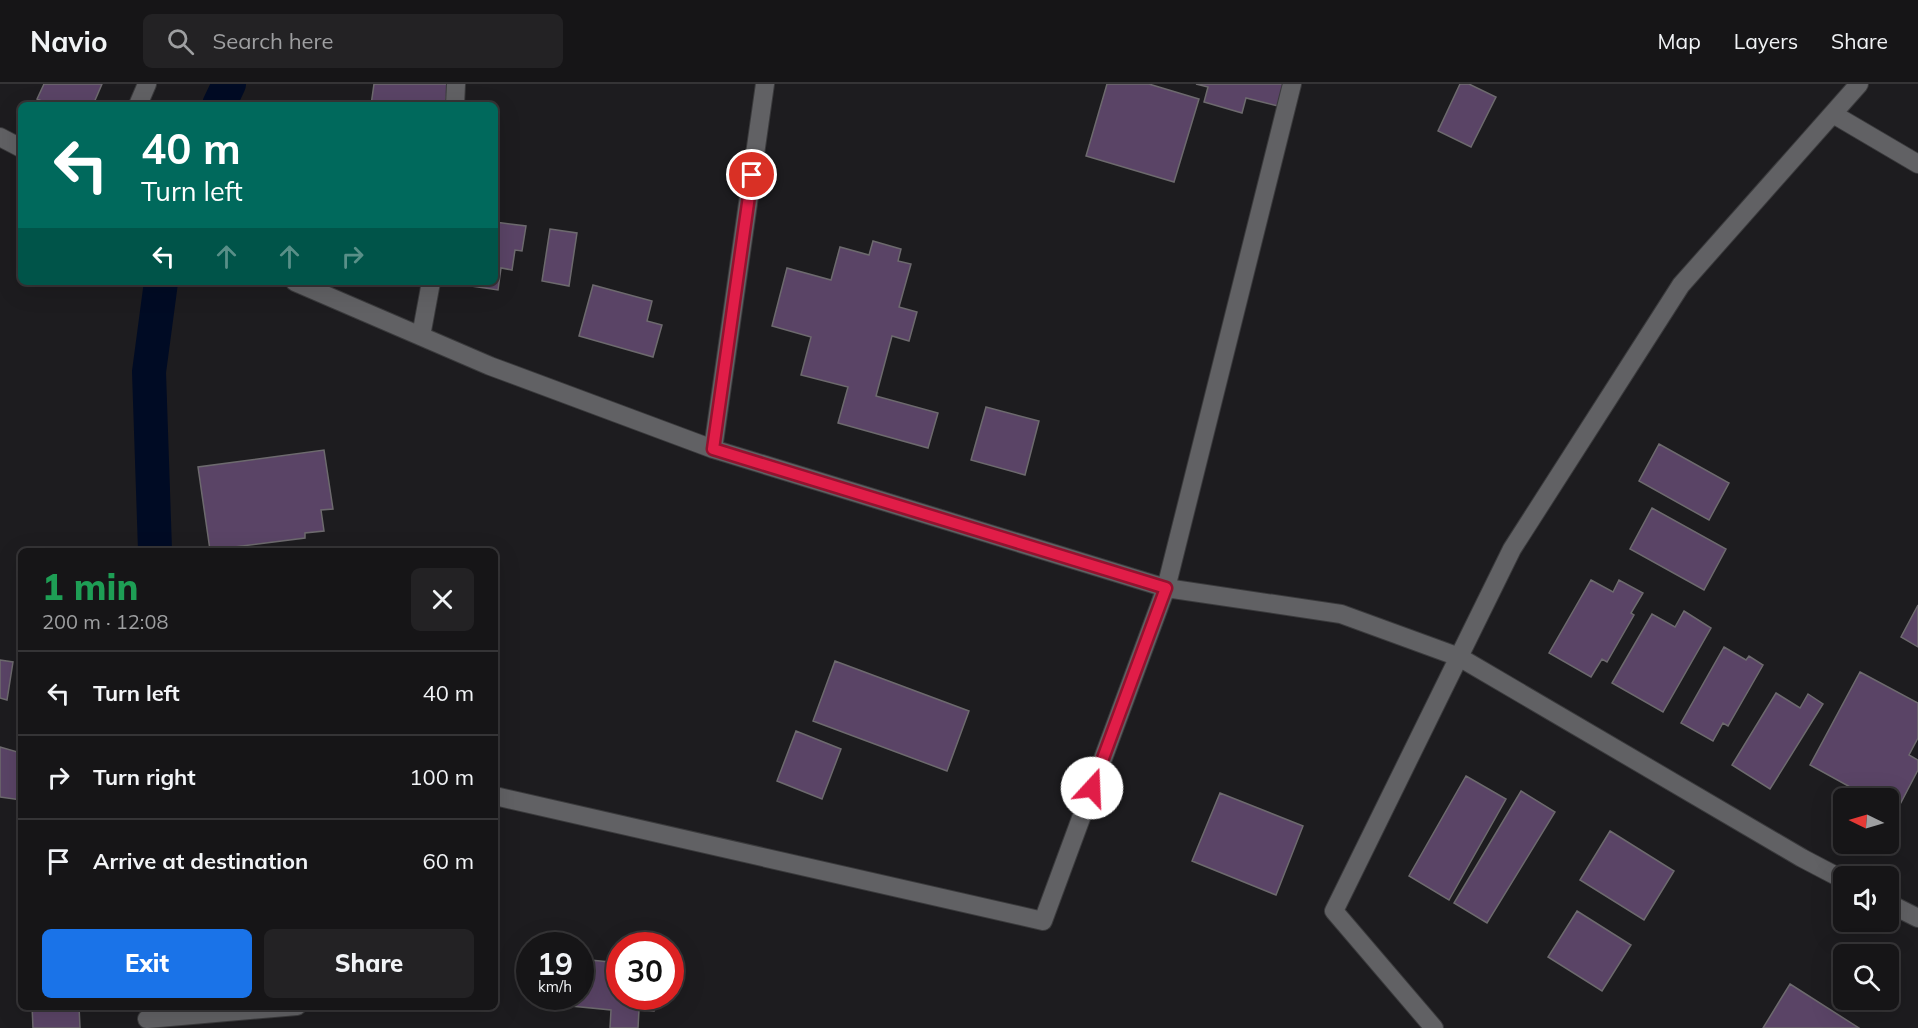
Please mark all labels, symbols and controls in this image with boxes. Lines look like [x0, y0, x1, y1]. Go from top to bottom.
search box [143, 14, 563, 68]
text: Navio [30, 24, 107, 59]
icon: search [164, 25, 197, 58]
text: Search here [212, 27, 333, 55]
text: Map [1658, 28, 1701, 54]
text: Layers [1734, 28, 1798, 54]
text: Share [1831, 28, 1888, 54]
text: 40 m [141, 122, 241, 175]
icon: left [42, 126, 120, 204]
pin [726, 149, 777, 200]
icon: arrive [735, 158, 768, 191]
text: Turn left [141, 174, 243, 208]
icon: left [147, 240, 180, 273]
icon: ahead [210, 240, 243, 273]
icon: ahead [273, 240, 306, 273]
icon: right [336, 240, 369, 273]
text: 1 min [42, 564, 138, 609]
button: close [411, 568, 474, 631]
text: 200 m · 12:08 [42, 609, 168, 634]
icon: left [42, 677, 75, 710]
text: Turn left [93, 679, 180, 707]
text: 40 m [423, 679, 474, 707]
position arrow [1060, 756, 1124, 820]
icon: right [42, 761, 75, 794]
text: Turn right [93, 763, 196, 791]
text: 100 m [409, 763, 474, 791]
north arrow [1833, 788, 1899, 854]
map controls [1833, 788, 1899, 1010]
icon: arrive [42, 845, 75, 878]
text: Arrive at destination [93, 847, 308, 875]
text: 60 m [423, 847, 474, 875]
button: sound [1833, 866, 1899, 932]
button: Exit [42, 929, 252, 998]
button: Share [264, 929, 474, 998]
speed limit sign: 30 [606, 932, 684, 1010]
button: search [1833, 944, 1899, 1010]
text: 19 [537, 945, 573, 983]
text: km/h [538, 977, 572, 996]

